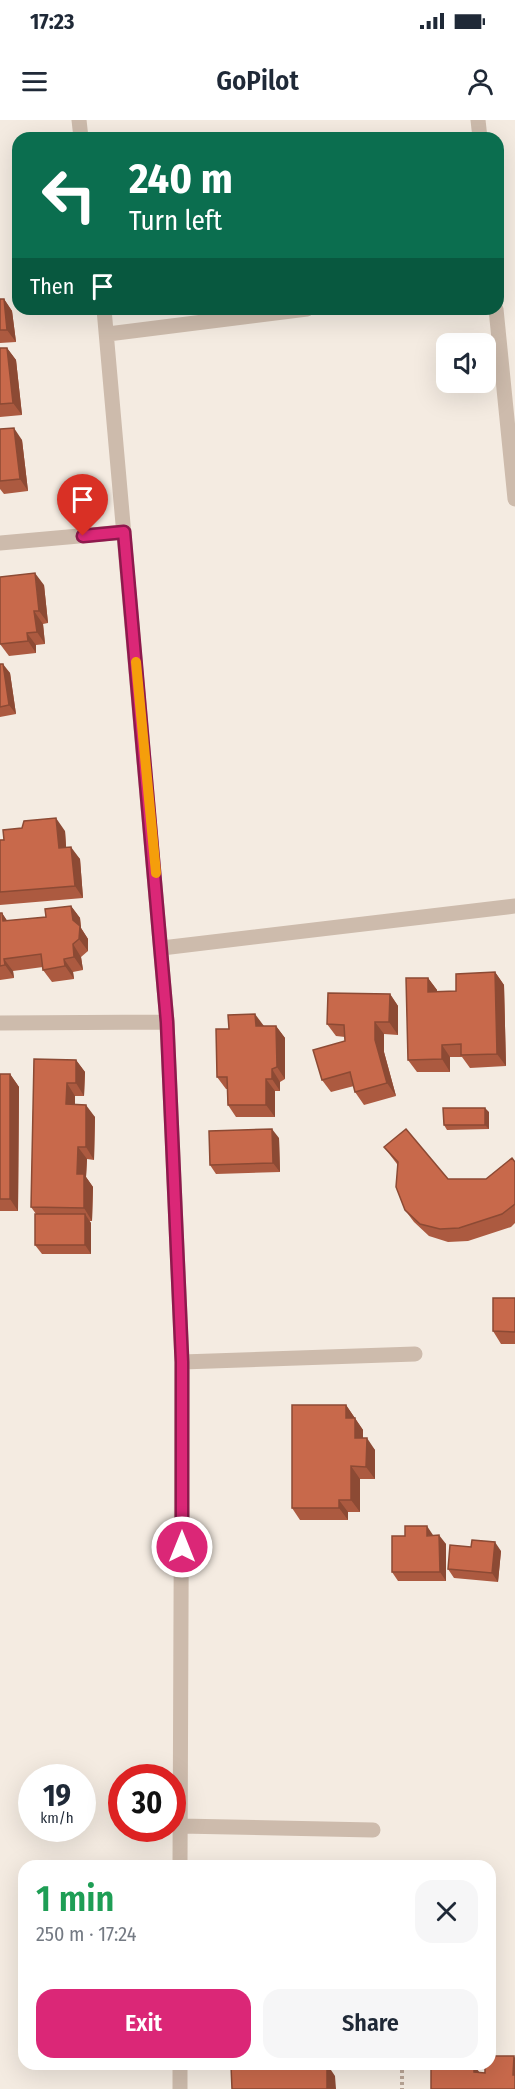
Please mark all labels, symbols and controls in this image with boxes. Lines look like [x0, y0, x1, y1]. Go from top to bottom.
text: 17:23 [30, 8, 74, 35]
icon: menu [18, 65, 51, 98]
text: GoPilot [216, 65, 299, 97]
icon: person [464, 65, 497, 98]
text: 240 m [129, 154, 233, 204]
icon: left [30, 156, 108, 234]
text: Turn left [129, 205, 222, 237]
icon: arrive [86, 270, 119, 303]
text: Then [30, 273, 74, 300]
map controls [436, 333, 496, 393]
button: sound [436, 333, 496, 393]
pin [57, 474, 108, 536]
icon: arrive [66, 483, 99, 516]
position arrow [150, 1515, 214, 1579]
speed limit sign: 30 [108, 1764, 186, 1842]
text: 19 [43, 1778, 71, 1814]
text: km/h [40, 1809, 74, 1827]
text: 1 min [36, 1877, 114, 1921]
button: close [415, 1880, 478, 1943]
text: 250 m · 17:24 [36, 1922, 136, 1946]
button: Exit [36, 1989, 251, 2058]
button: Share [263, 1989, 478, 2058]

